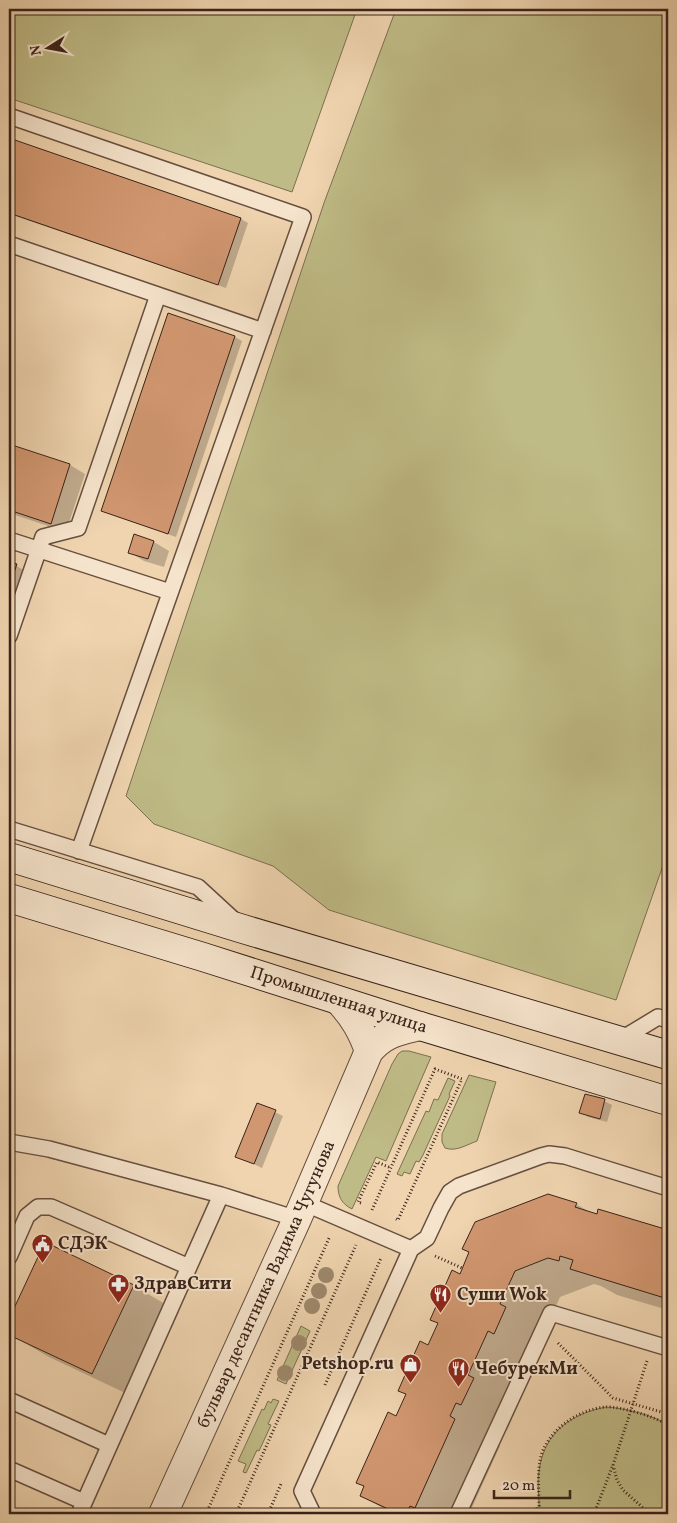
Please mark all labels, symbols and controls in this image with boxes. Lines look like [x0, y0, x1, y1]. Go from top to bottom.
north arrow [22, 22, 72, 72]
text: N [26, 43, 47, 57]
street label: Промышленная улица [247, 960, 430, 1040]
street label: бульвар десантника Вадима Чугунова [191, 1136, 342, 1432]
public building icon: СДЭК [30, 1232, 54, 1263]
place label: СДЭК [58, 1232, 108, 1257]
pharmacy icon: ЗдравСити [106, 1272, 130, 1303]
place label: ЗдравСити [134, 1272, 232, 1297]
restaurant icon: Суши Wok [429, 1283, 453, 1314]
place label: Суши Wok [457, 1283, 547, 1308]
place label: Petshop.ru [301, 1352, 394, 1377]
shop icon: Petshop.ru [398, 1352, 422, 1383]
restaurant icon: ЧебурекМи [447, 1357, 471, 1388]
place label: ЧебурекМи [475, 1357, 578, 1382]
scale bar [494, 1468, 571, 1500]
text: 20 m [502, 1476, 535, 1497]

